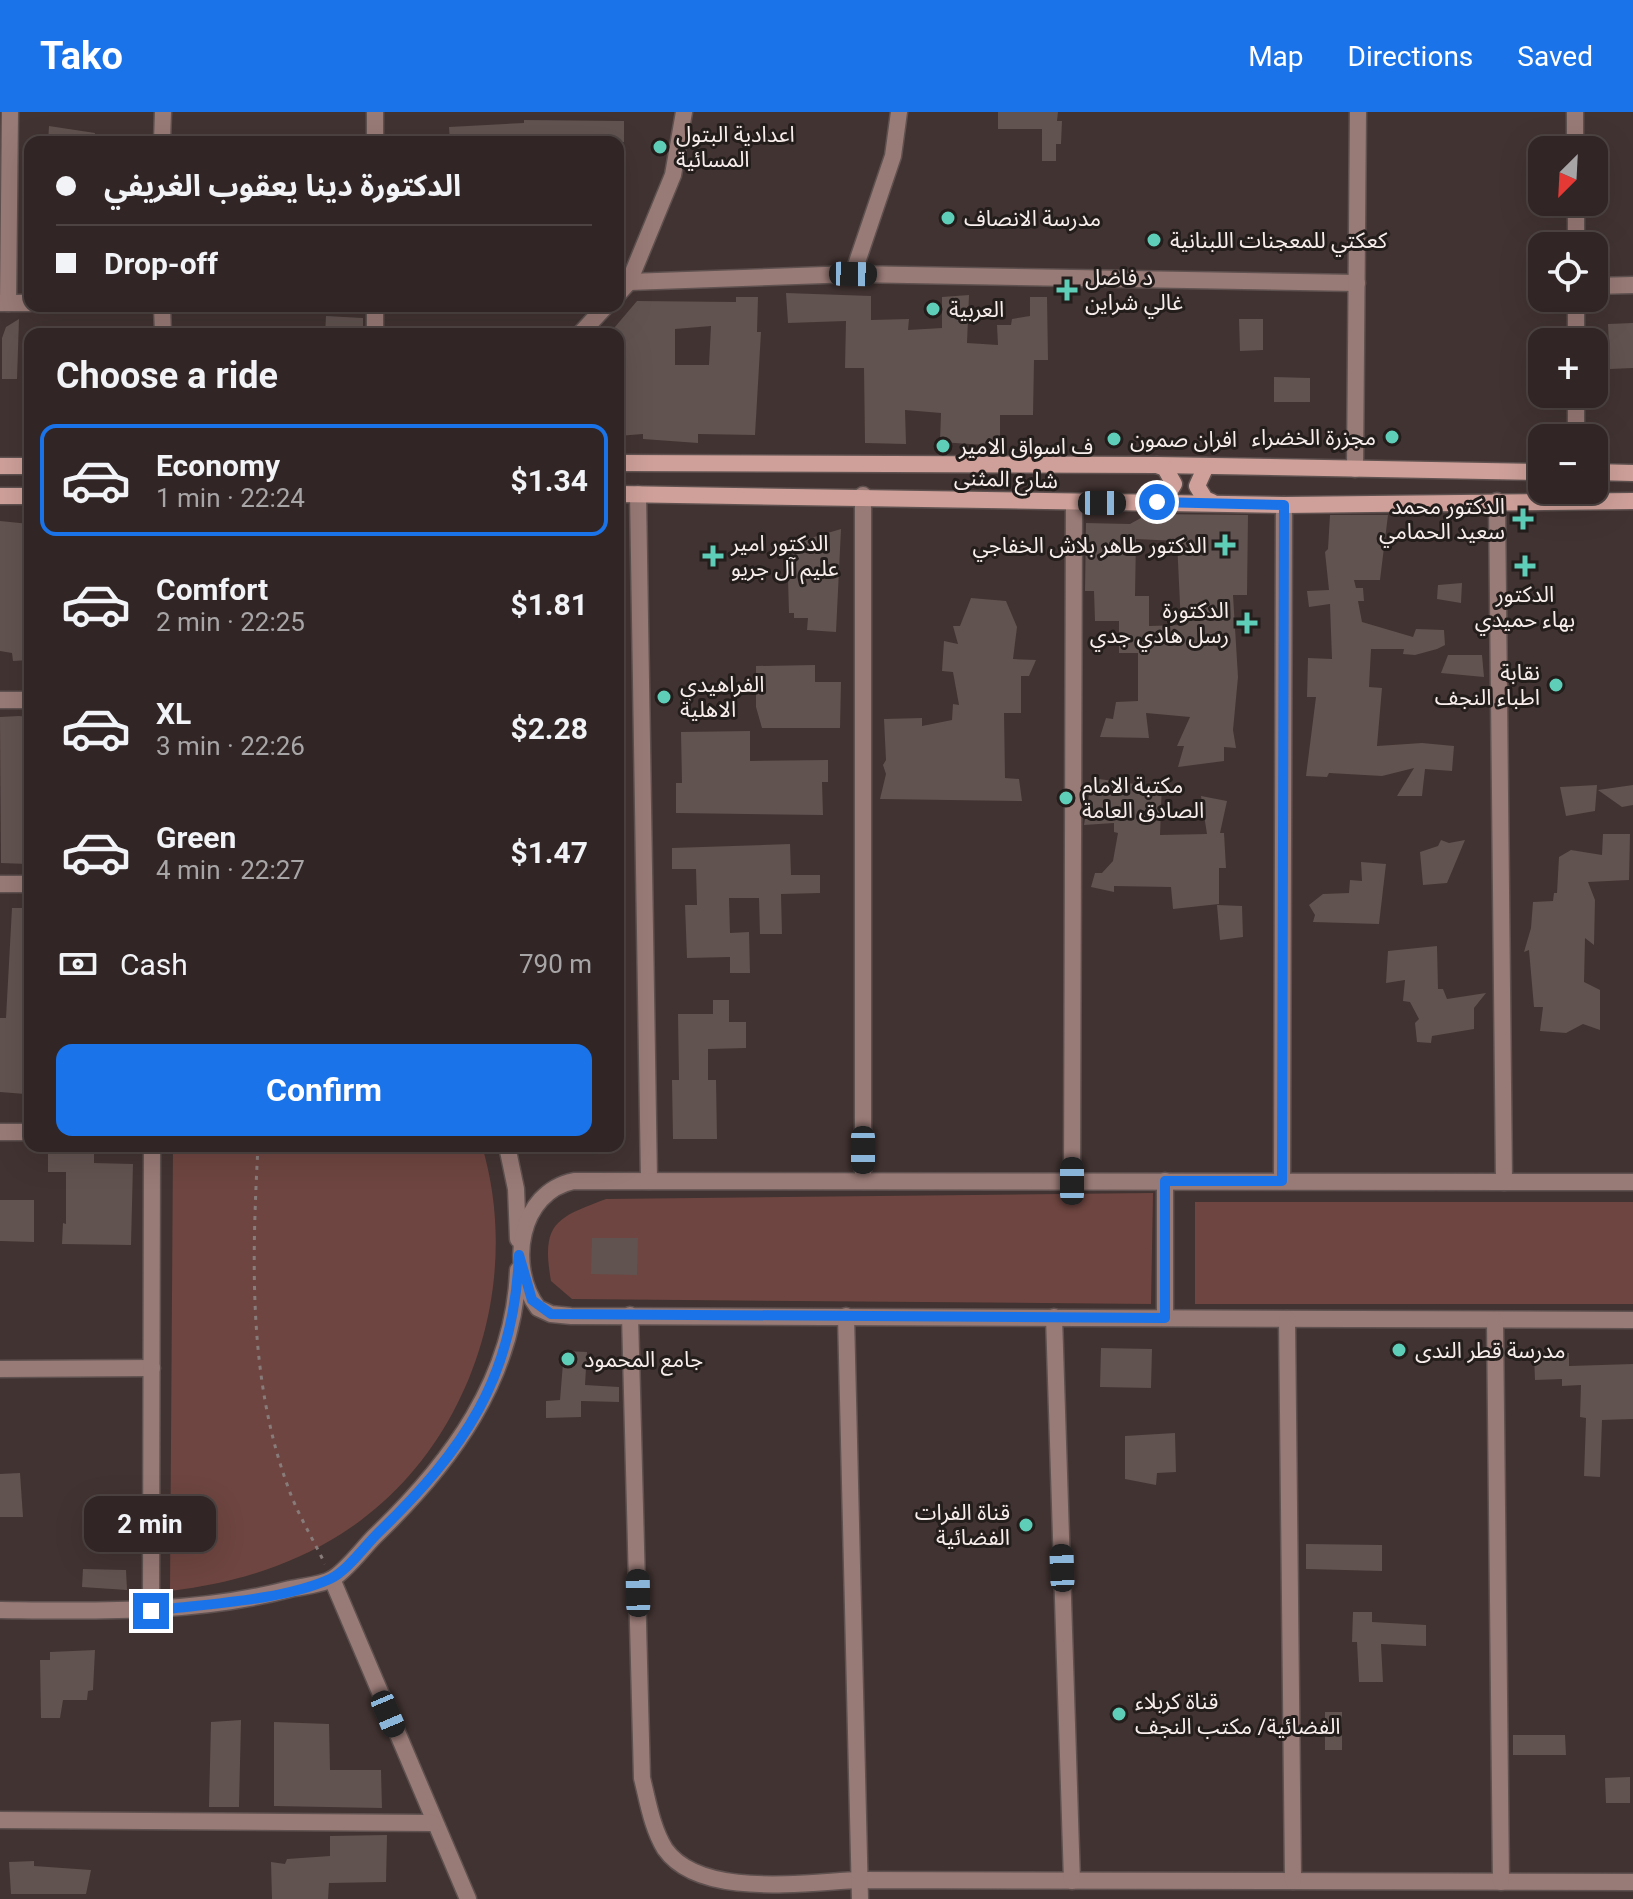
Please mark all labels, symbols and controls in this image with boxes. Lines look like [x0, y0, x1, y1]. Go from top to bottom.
text: Tako [40, 34, 123, 78]
text: Map [1248, 40, 1304, 73]
text: Directions [1348, 40, 1473, 73]
text: Saved [1517, 40, 1593, 73]
place label: اعدادية البتول المسائية [676, 122, 795, 172]
north arrow [1528, 136, 1608, 216]
map controls [1528, 136, 1608, 504]
marker: اعدادية البتول المسائية [651, 138, 669, 156]
text: الدكتورة دينا يعقوب الغريفي [104, 168, 461, 203]
place label: مدرسة الانصاف [964, 206, 1101, 232]
marker: مدرسة الانصاف [939, 209, 957, 227]
place label: كعكتي للمعجنات اللبنانية [1170, 228, 1388, 257]
marker: كعكتي للمعجنات اللبنانية [1145, 231, 1163, 249]
button: locate [1528, 232, 1608, 312]
text: Drop-off [104, 246, 218, 281]
car [829, 262, 877, 286]
place label: د فاضل غالي شراين [1085, 265, 1183, 319]
marker: د فاضل غالي شراين [1056, 279, 1078, 301]
place label: العربية [949, 297, 1004, 322]
marker: العربية [924, 300, 942, 318]
button: + [1528, 328, 1608, 408]
text: Choose a ride [56, 355, 278, 397]
button: − [1528, 424, 1608, 504]
place label: مجزرة الخضراء [1252, 425, 1376, 451]
place label: افران صمون [1130, 427, 1237, 452]
marker: مجزرة الخضراء [1383, 428, 1401, 446]
marker: افران صمون [1105, 430, 1123, 448]
place label: ف اسواق الامير [958, 434, 1093, 459]
marker: ف اسواق الامير [934, 437, 952, 455]
icon: car [60, 444, 132, 516]
text: Economy [156, 448, 280, 483]
text: $1.34 [510, 463, 588, 498]
street label: شارع المثنى [953, 465, 1058, 497]
text: 1 min · 22:24 [156, 483, 305, 513]
route start [1139, 484, 1175, 520]
car [1078, 491, 1126, 515]
place label: الدكتور محمد سعيد الحمامي [1379, 494, 1505, 548]
marker: الدكتور محمد سعيد الحمامي [1512, 508, 1534, 530]
place label: الدكتور امير عليم آل جريو [730, 531, 839, 585]
place label: الدكتور طاهر بلاش الخفاجي [972, 533, 1207, 562]
marker: الدكتور طاهر بلاش الخفاجي [1214, 534, 1236, 556]
marker: الدكتور امير عليم آل جريو [702, 545, 724, 567]
marker: الدكتور بهاء حميدي [1514, 555, 1536, 577]
icon: car [60, 568, 132, 640]
text: Comfort [156, 572, 268, 607]
place label: الدكتور بهاء حميدي [1475, 582, 1575, 636]
text: $1.81 [510, 587, 588, 622]
place label: الدكتورة رسل هادي جدي [1090, 598, 1229, 652]
text: 2 min · 22:25 [156, 607, 305, 637]
marker: الدكتورة رسل هادي جدي [1236, 612, 1258, 634]
place label: نقابة اطباء النجف [1435, 660, 1540, 710]
place label: الفراهيدي الاهلية [680, 672, 765, 722]
marker: نقابة اطباء النجف [1547, 676, 1565, 694]
marker: الفراهيدي الاهلية [655, 688, 673, 706]
icon: car [60, 692, 132, 764]
text: XL [156, 696, 191, 731]
text: $2.28 [510, 711, 588, 746]
text: 3 min · 22:26 [156, 731, 305, 761]
place label: مكتبة الامام الصادق العامة [1082, 773, 1204, 823]
marker: مكتبة الامام الصادق العامة [1057, 789, 1075, 807]
icon: car [60, 816, 132, 888]
text: Green [156, 820, 236, 855]
text: $1.47 [510, 835, 588, 870]
text: 4 min · 22:27 [156, 855, 305, 885]
icon: cash [56, 942, 100, 986]
text: Cash [120, 947, 188, 982]
text: 790 m [519, 949, 592, 979]
button: Confirm [56, 1044, 592, 1136]
car [851, 1126, 875, 1174]
car [1060, 1157, 1084, 1205]
place label: مدرسة قطر الندى [1415, 1338, 1566, 1364]
marker: مدرسة قطر الندى [1390, 1341, 1408, 1359]
place label: جامع المحمود [584, 1347, 703, 1376]
marker: جامع المحمود [559, 1350, 577, 1368]
callout: 2 min [85, 1495, 217, 1551]
place label: قناة الفرات الفضائية [915, 1500, 1010, 1550]
text: 2 min [117, 1509, 183, 1539]
marker: قناة الفرات الفضائية [1017, 1516, 1035, 1534]
car [1049, 1544, 1075, 1592]
car [626, 1569, 650, 1617]
route end [133, 1593, 169, 1629]
car [368, 1687, 408, 1741]
place label: قناة كربلاء الفضائية/ مكتب النجف [1135, 1689, 1341, 1739]
marker: قناة كربلاء الفضائية/ مكتب النجف [1110, 1705, 1128, 1723]

